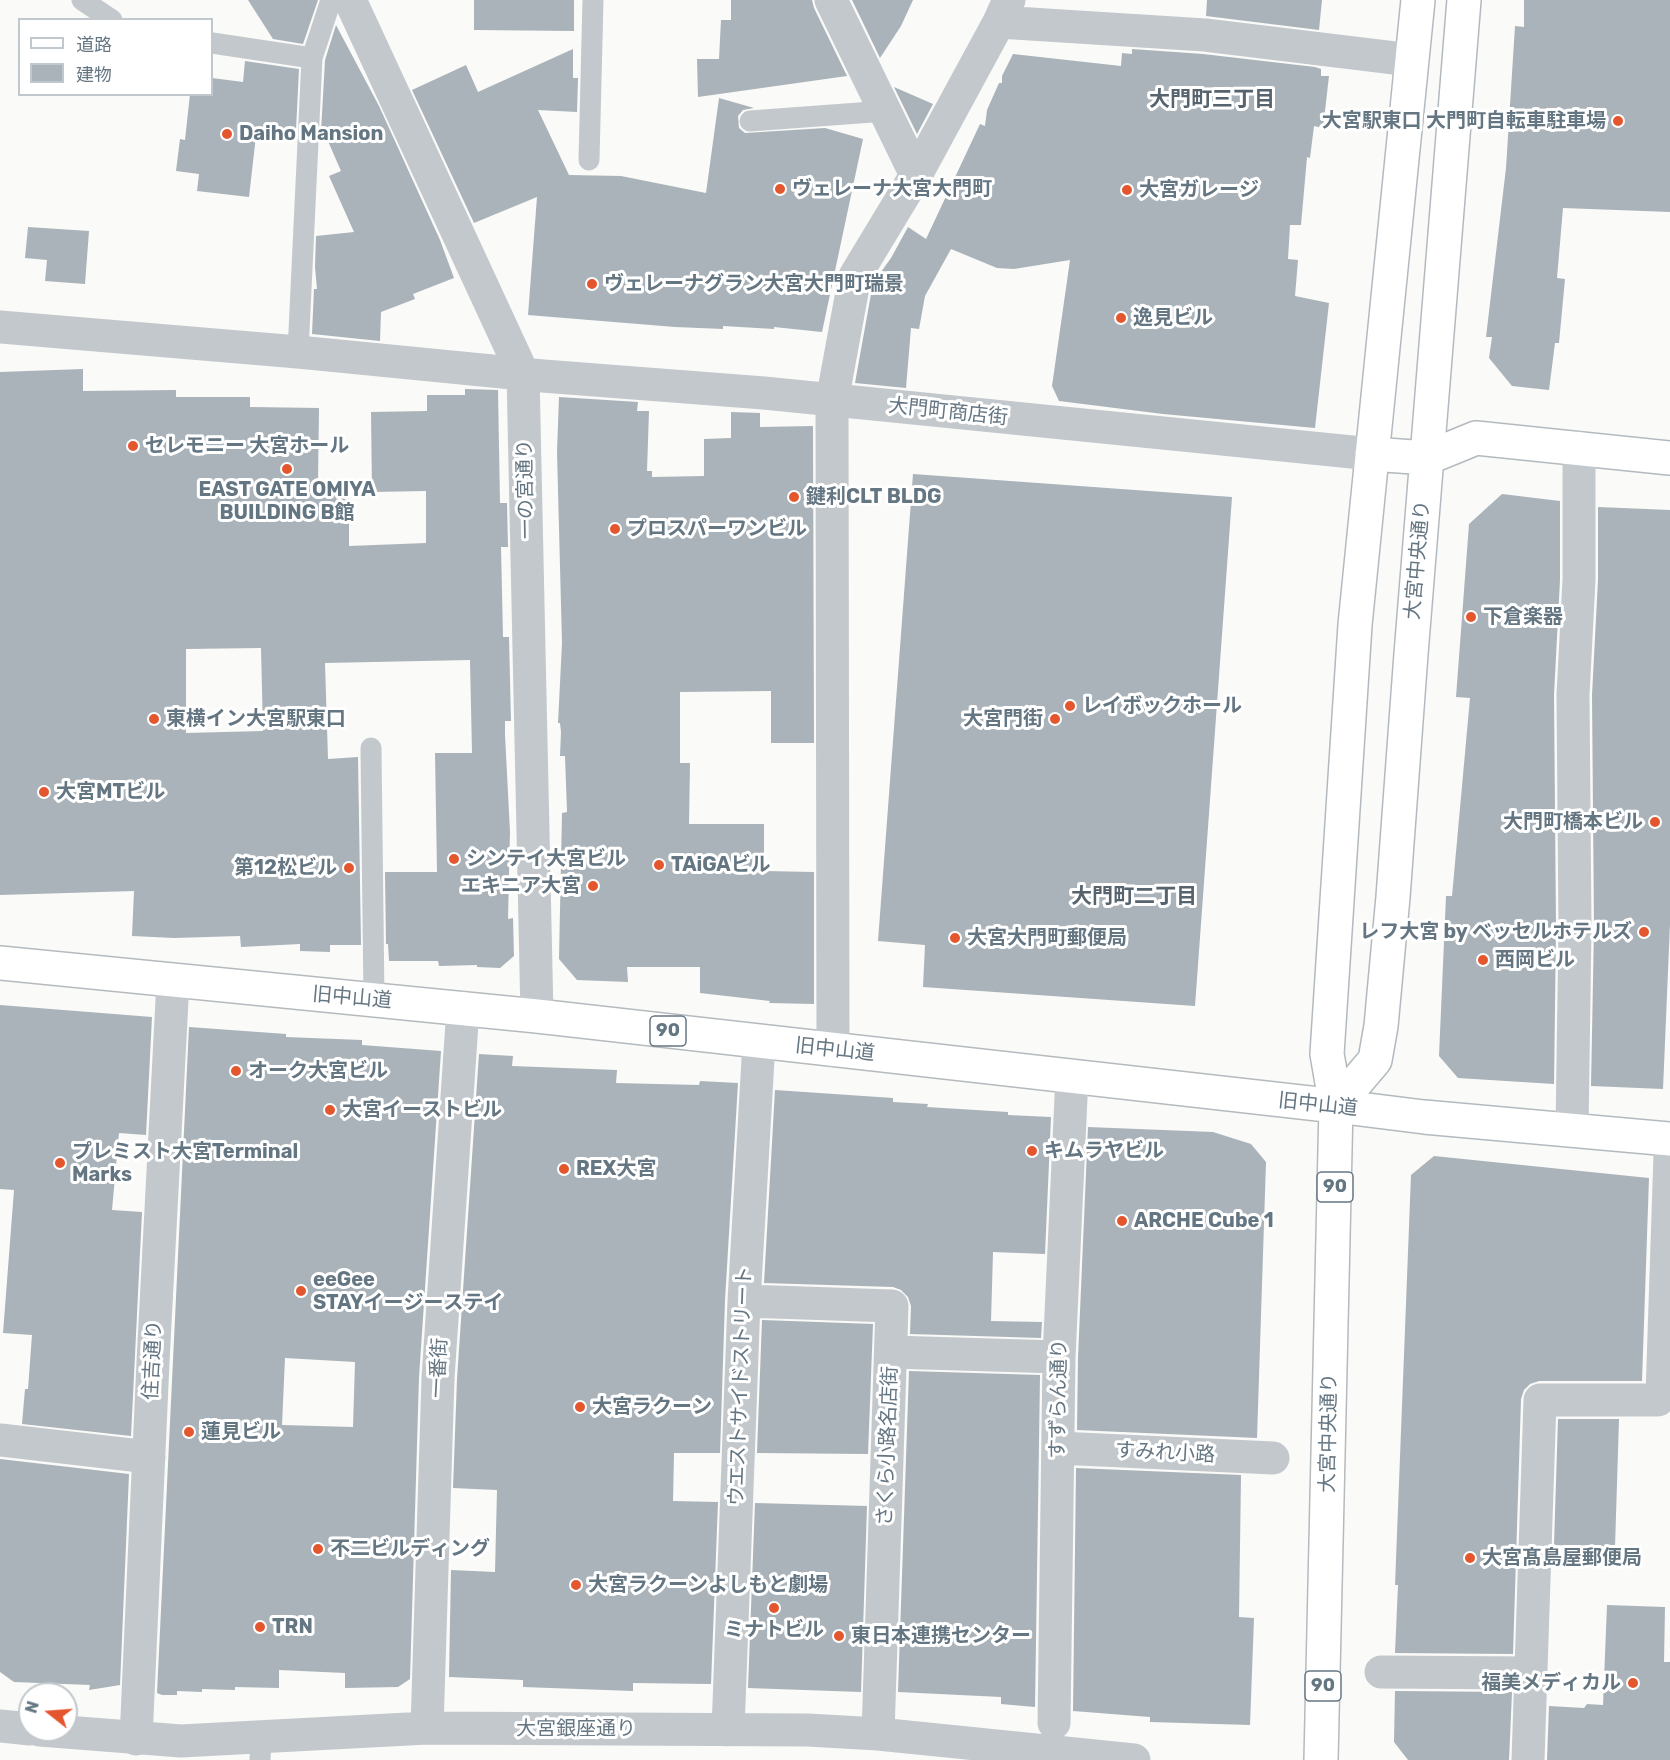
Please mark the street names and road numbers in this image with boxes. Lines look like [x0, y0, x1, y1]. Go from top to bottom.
street label: 大門町商店街 [887, 394, 1009, 430]
street label: 一の宮通り [513, 439, 539, 539]
street label: 大宮中央通り [1401, 499, 1435, 621]
street label: 旧中山道 [311, 983, 393, 1013]
road number: 90 [650, 1016, 686, 1046]
street label: 旧中山道 [794, 1034, 876, 1066]
street label: 旧中山道 [1277, 1089, 1359, 1121]
road number: 90 [1317, 1172, 1353, 1202]
street label: ウエストサイドストリート [725, 1266, 757, 1506]
street label: 住吉通り [139, 1319, 167, 1401]
street label: 一番街 [425, 1337, 453, 1399]
street label: すずらん通り [1046, 1339, 1072, 1459]
street label: さくら小路名店街 [873, 1366, 903, 1526]
street label: 大宮中央通り [1316, 1373, 1342, 1493]
street label: すみれ小路 [1114, 1438, 1216, 1468]
road number: 90 [1305, 1671, 1341, 1701]
street label: 大宮銀座通り [516, 1717, 636, 1741]

